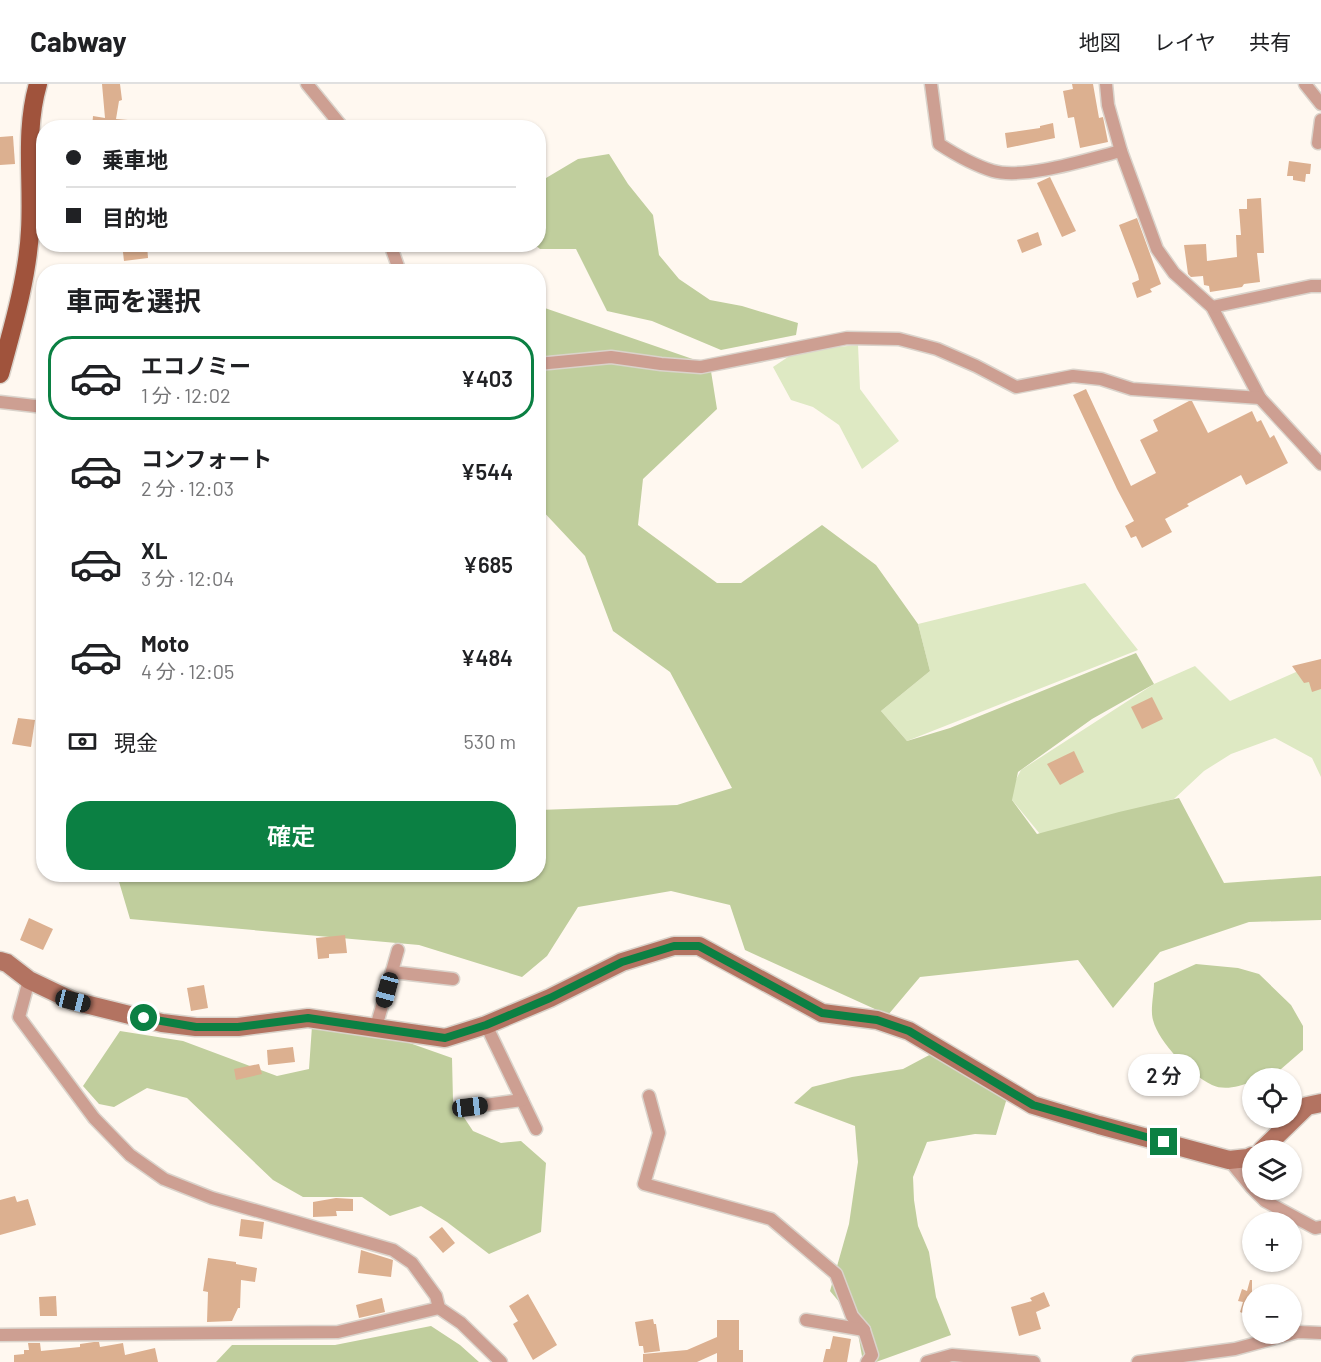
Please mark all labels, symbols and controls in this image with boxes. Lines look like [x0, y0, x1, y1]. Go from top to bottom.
text: Cabway [30, 24, 127, 58]
text: 地図 [1079, 29, 1121, 54]
text: レイヤ [1154, 29, 1216, 54]
text: 共有 [1249, 29, 1291, 54]
text: 乗車地 [102, 146, 168, 172]
text: 目的地 [102, 204, 168, 230]
text: 車両を選択 [66, 284, 201, 316]
icon: car [69, 351, 123, 405]
text: エコノミー [141, 352, 251, 378]
text: ¥403 [461, 365, 513, 391]
text: 1 分 · 12:02 [141, 383, 231, 407]
icon: car [69, 444, 123, 498]
text: コンフォート [141, 445, 272, 471]
text: ¥544 [460, 458, 513, 484]
text: 2 分 · 12:03 [141, 476, 234, 500]
icon: car [69, 537, 123, 591]
text: XL [141, 537, 167, 563]
text: ¥685 [463, 551, 513, 577]
text: 3 分 · 12:04 [141, 566, 234, 590]
icon: car [69, 630, 123, 684]
text: Moto [141, 630, 189, 656]
text: ¥484 [460, 644, 513, 670]
text: 4 分 · 12:05 [141, 659, 234, 683]
icon: cash [66, 725, 99, 758]
text: 現金 [114, 729, 158, 755]
text: 530 m [464, 729, 516, 753]
button: 確定 [66, 801, 516, 870]
car [374, 970, 400, 1010]
car [53, 988, 93, 1014]
route start [130, 1004, 157, 1031]
callout: 2 分 [1128, 1055, 1200, 1097]
text: 2 分 [1146, 1063, 1182, 1087]
map controls [1242, 1068, 1302, 1344]
button: locate [1242, 1068, 1302, 1128]
car [451, 1096, 489, 1118]
route end [1150, 1128, 1177, 1155]
button: layers [1242, 1140, 1302, 1200]
button: + [1242, 1212, 1302, 1272]
button: − [1242, 1284, 1302, 1344]

